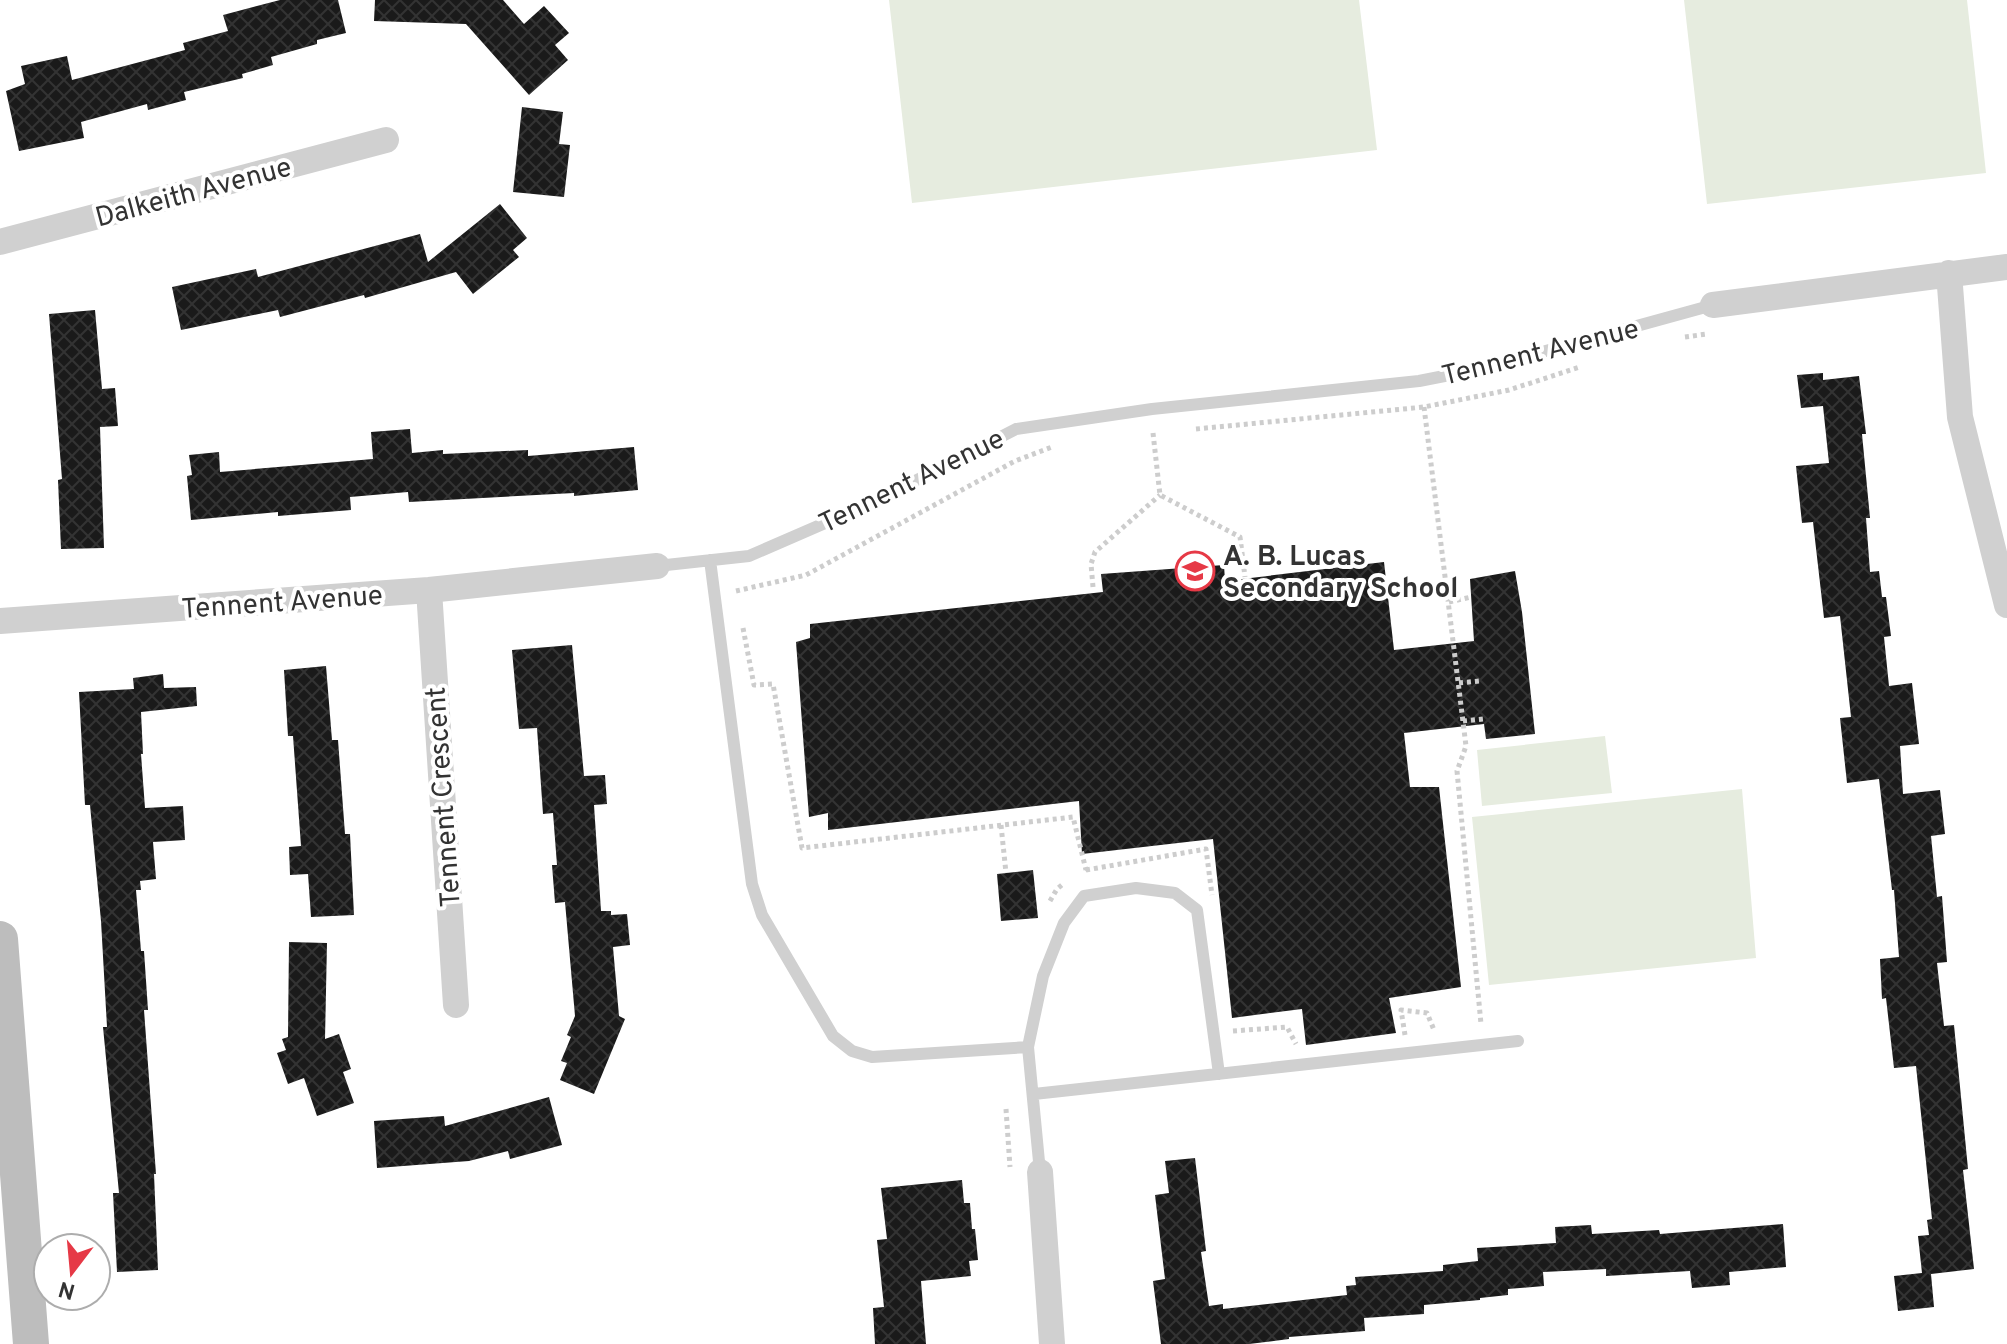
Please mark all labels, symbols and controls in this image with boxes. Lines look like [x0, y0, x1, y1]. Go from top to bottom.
street label: Dalkeith Avenue [92, 150, 296, 237]
street label: Tennent Avenue [1438, 312, 1643, 396]
street label: Tennent Avenue [814, 422, 1011, 543]
place label: A. B. Lucas Secondary School [1223, 540, 1459, 608]
school or university icon: A. B. Lucas Secondary School [1174, 550, 1216, 592]
street label: Tennent Avenue [180, 579, 384, 629]
street label: Tennent Crescent [419, 685, 471, 908]
north arrow [32, 1232, 112, 1312]
text: N [56, 1274, 78, 1304]

